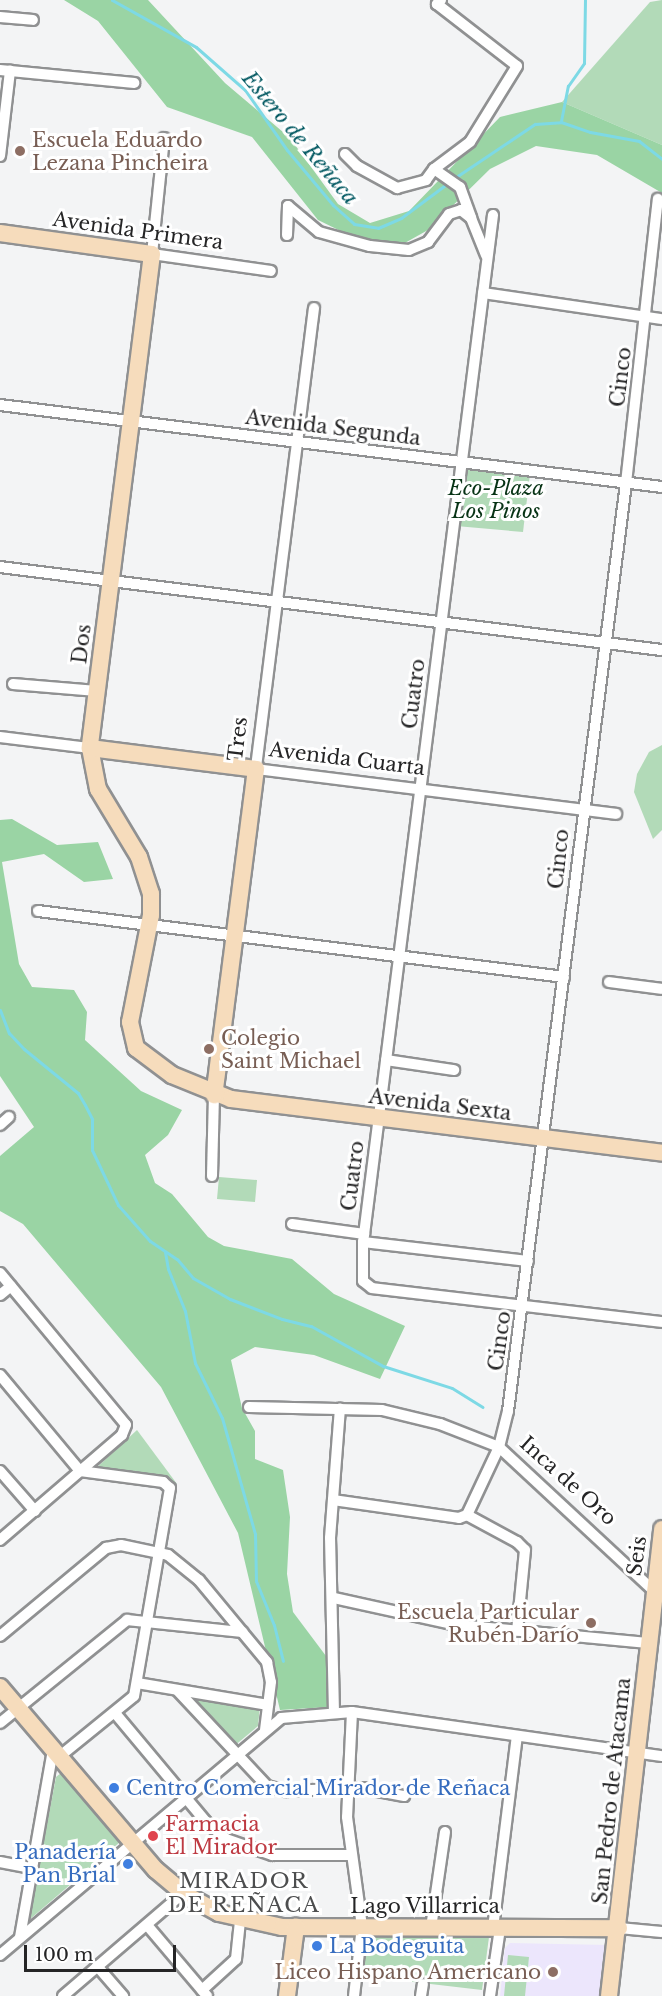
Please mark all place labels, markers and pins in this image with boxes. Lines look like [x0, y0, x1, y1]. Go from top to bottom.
place label: Escuela Eduardo Lezana Pincheira [32, 128, 209, 175]
marker: Escuela Eduardo Lezana Pincheira [13, 144, 27, 158]
place label: Colegio Saint Michael [221, 1026, 361, 1073]
marker: Colegio Saint Michael [202, 1042, 216, 1056]
place label: Escuela Particular Rubén Darío [397, 1600, 579, 1647]
marker: Escuela Particular Rubén Darío [584, 1616, 598, 1630]
place label: Centro Comercial Mirador de Reñaca [126, 1776, 511, 1800]
marker: Centro Comercial Mirador de Reñaca [107, 1781, 121, 1795]
place label: Farmacia El Mirador [165, 1812, 277, 1859]
marker: Farmacia El Mirador [146, 1829, 160, 1843]
place label: Panadería Pan Brial [14, 1840, 116, 1887]
marker: Panadería Pan Brial [121, 1857, 135, 1871]
place label: La Bodeguita [329, 1934, 465, 1958]
marker: La Bodeguita [310, 1939, 324, 1953]
place label: Liceo Hispano Americano [274, 1960, 541, 1984]
marker: Liceo Hispano Americano [546, 1965, 560, 1979]

